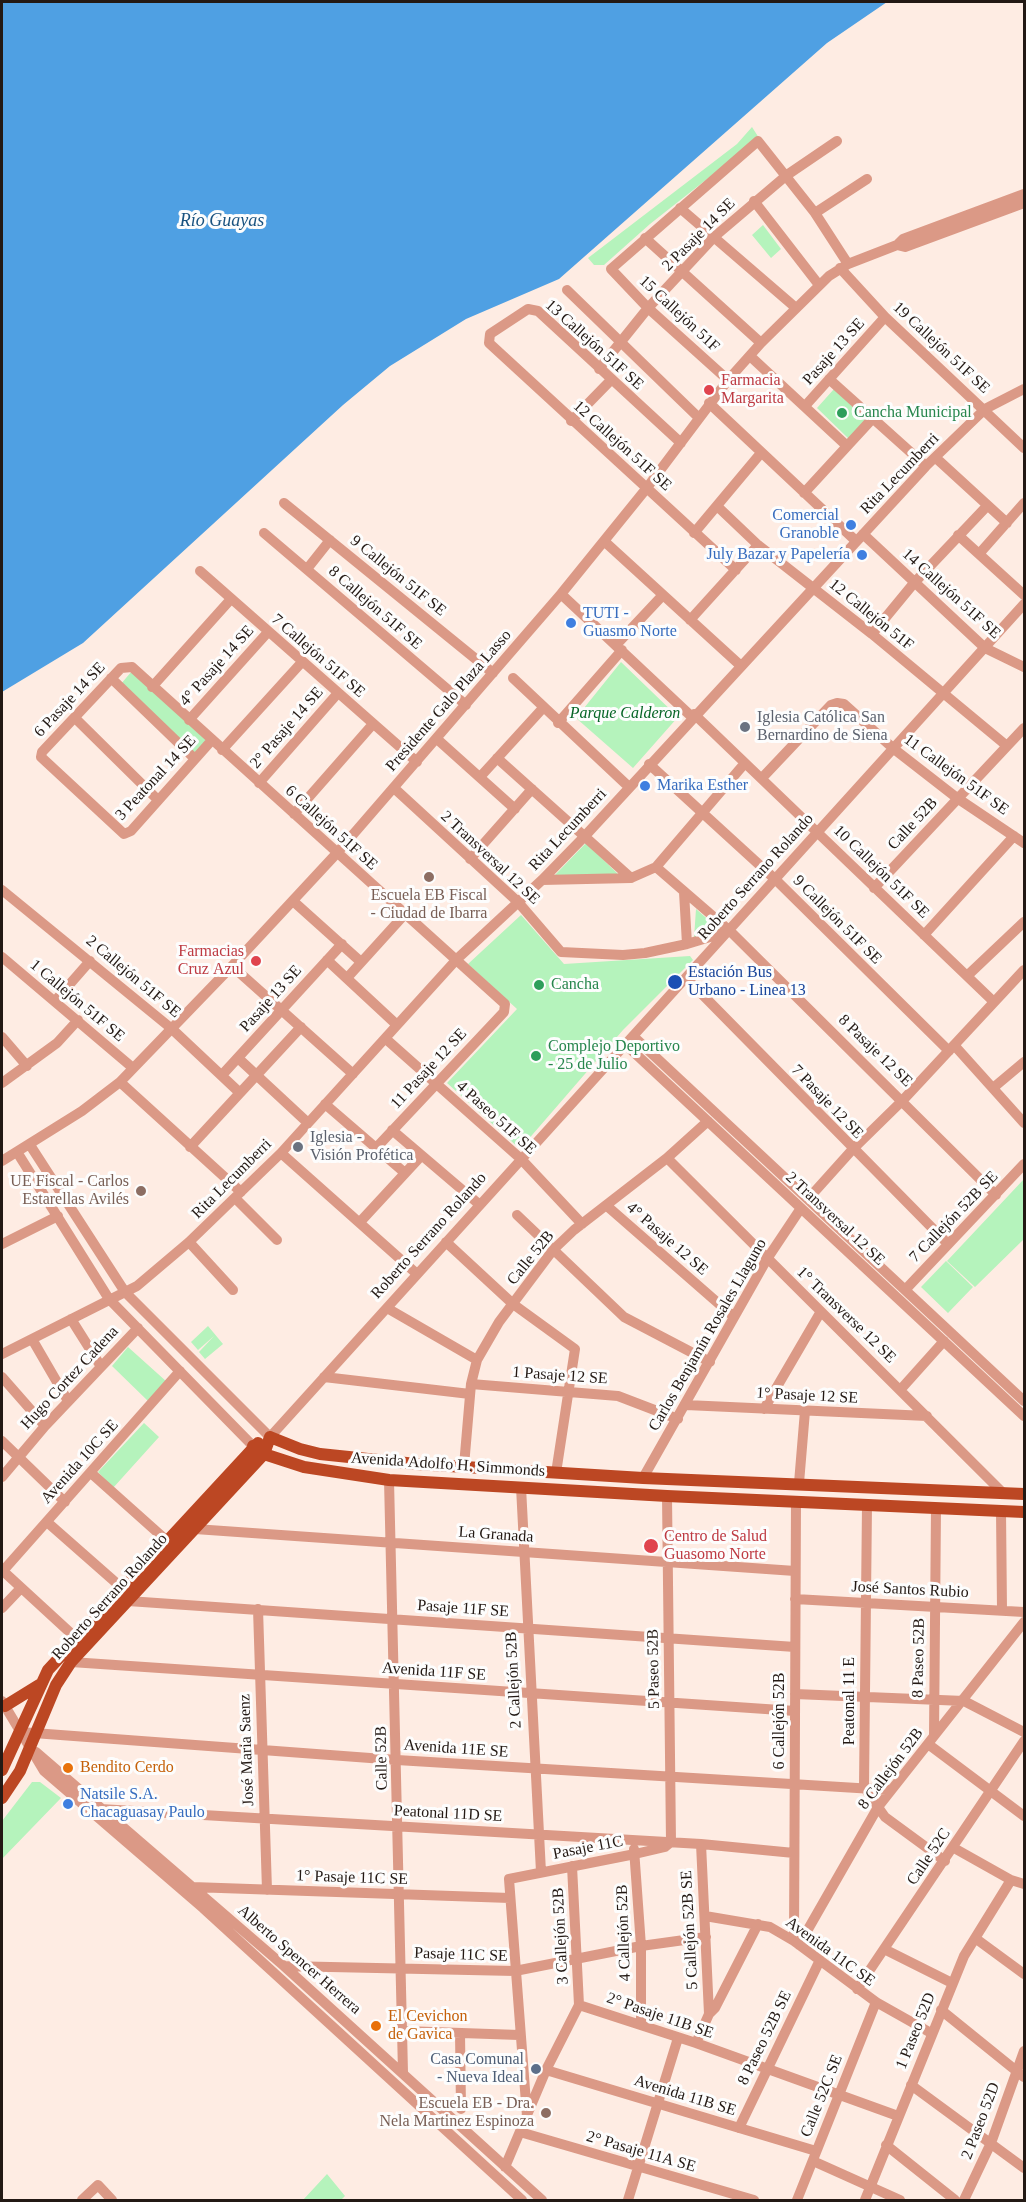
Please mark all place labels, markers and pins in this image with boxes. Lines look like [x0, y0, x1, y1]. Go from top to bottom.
place label: Farmacia Margarita [721, 371, 784, 409]
marker: Farmacia Margarita [702, 383, 716, 397]
place label: Cancha Municipal [854, 403, 972, 423]
marker: Cancha Municipal [835, 406, 849, 420]
place label: Comercial Granoble [772, 506, 839, 544]
marker: Comercial Granoble [844, 518, 858, 532]
place label: July Bazar y Papelería [706, 545, 850, 565]
marker: July Bazar y Papelería [855, 548, 869, 562]
place label: TUTI - Guasmo Norte [583, 604, 677, 642]
marker: TUTI - Guasmo Norte [564, 616, 578, 630]
place label: Iglesia Católica San Bernardino de Siena [757, 708, 888, 746]
marker: Iglesia Católica San Bernardino de Siena [738, 720, 752, 734]
place label: Marika Esther [657, 776, 748, 796]
marker: Marika Esther [638, 779, 652, 793]
marker: Escuela EB Fiscal - Ciudad de Ibarra [422, 870, 436, 884]
place label: Escuela EB Fiscal - Ciudad de Ibarra [371, 886, 487, 924]
place label: Farmacias Cruz Azul [178, 942, 244, 980]
marker: Farmacias Cruz Azul [249, 954, 263, 968]
place label: Estación Bus Urbano - Linea 13 [688, 963, 806, 1001]
marker: Estación Bus Urbano - Linea 13 [666, 973, 684, 991]
place label: Cancha [551, 975, 599, 995]
marker: Cancha [532, 978, 546, 992]
place label: Complejo Deportivo - 25 de Julio [548, 1037, 680, 1075]
marker: Complejo Deportivo - 25 de Julio [529, 1049, 543, 1063]
place label: Iglesia - Visión Profética [310, 1128, 413, 1166]
marker: Iglesia - Visión Profética [291, 1140, 305, 1154]
place label: UE Fiscal - Carlos Estarellas Avilés [10, 1172, 129, 1210]
marker: UE Fiscal - Carlos Estarellas Avilés [134, 1184, 148, 1198]
place label: Centro de Salud Guasomo Norte [664, 1527, 767, 1565]
marker: Centro de Salud Guasomo Norte [642, 1537, 660, 1555]
place label: Bendito Cerdo [80, 1758, 174, 1778]
marker: Bendito Cerdo [61, 1761, 75, 1775]
place label: Natsile S.A. Chacaguasay Paulo [80, 1785, 205, 1823]
marker: Natsile S.A. Chacaguasay Paulo [61, 1797, 75, 1811]
place label: El Cevichon de Gavica [388, 2007, 468, 2045]
marker: El Cevichon de Gavica [369, 2019, 383, 2033]
place label: Casa Comunal - Nueva Ideal [430, 2050, 524, 2088]
marker: Casa Comunal - Nueva Ideal [529, 2062, 543, 2076]
place label: Escuela EB - Dra. Nela Martinez Espinoza [379, 2094, 534, 2132]
marker: Escuela EB - Dra. Nela Martinez Espinoza [539, 2106, 553, 2120]

